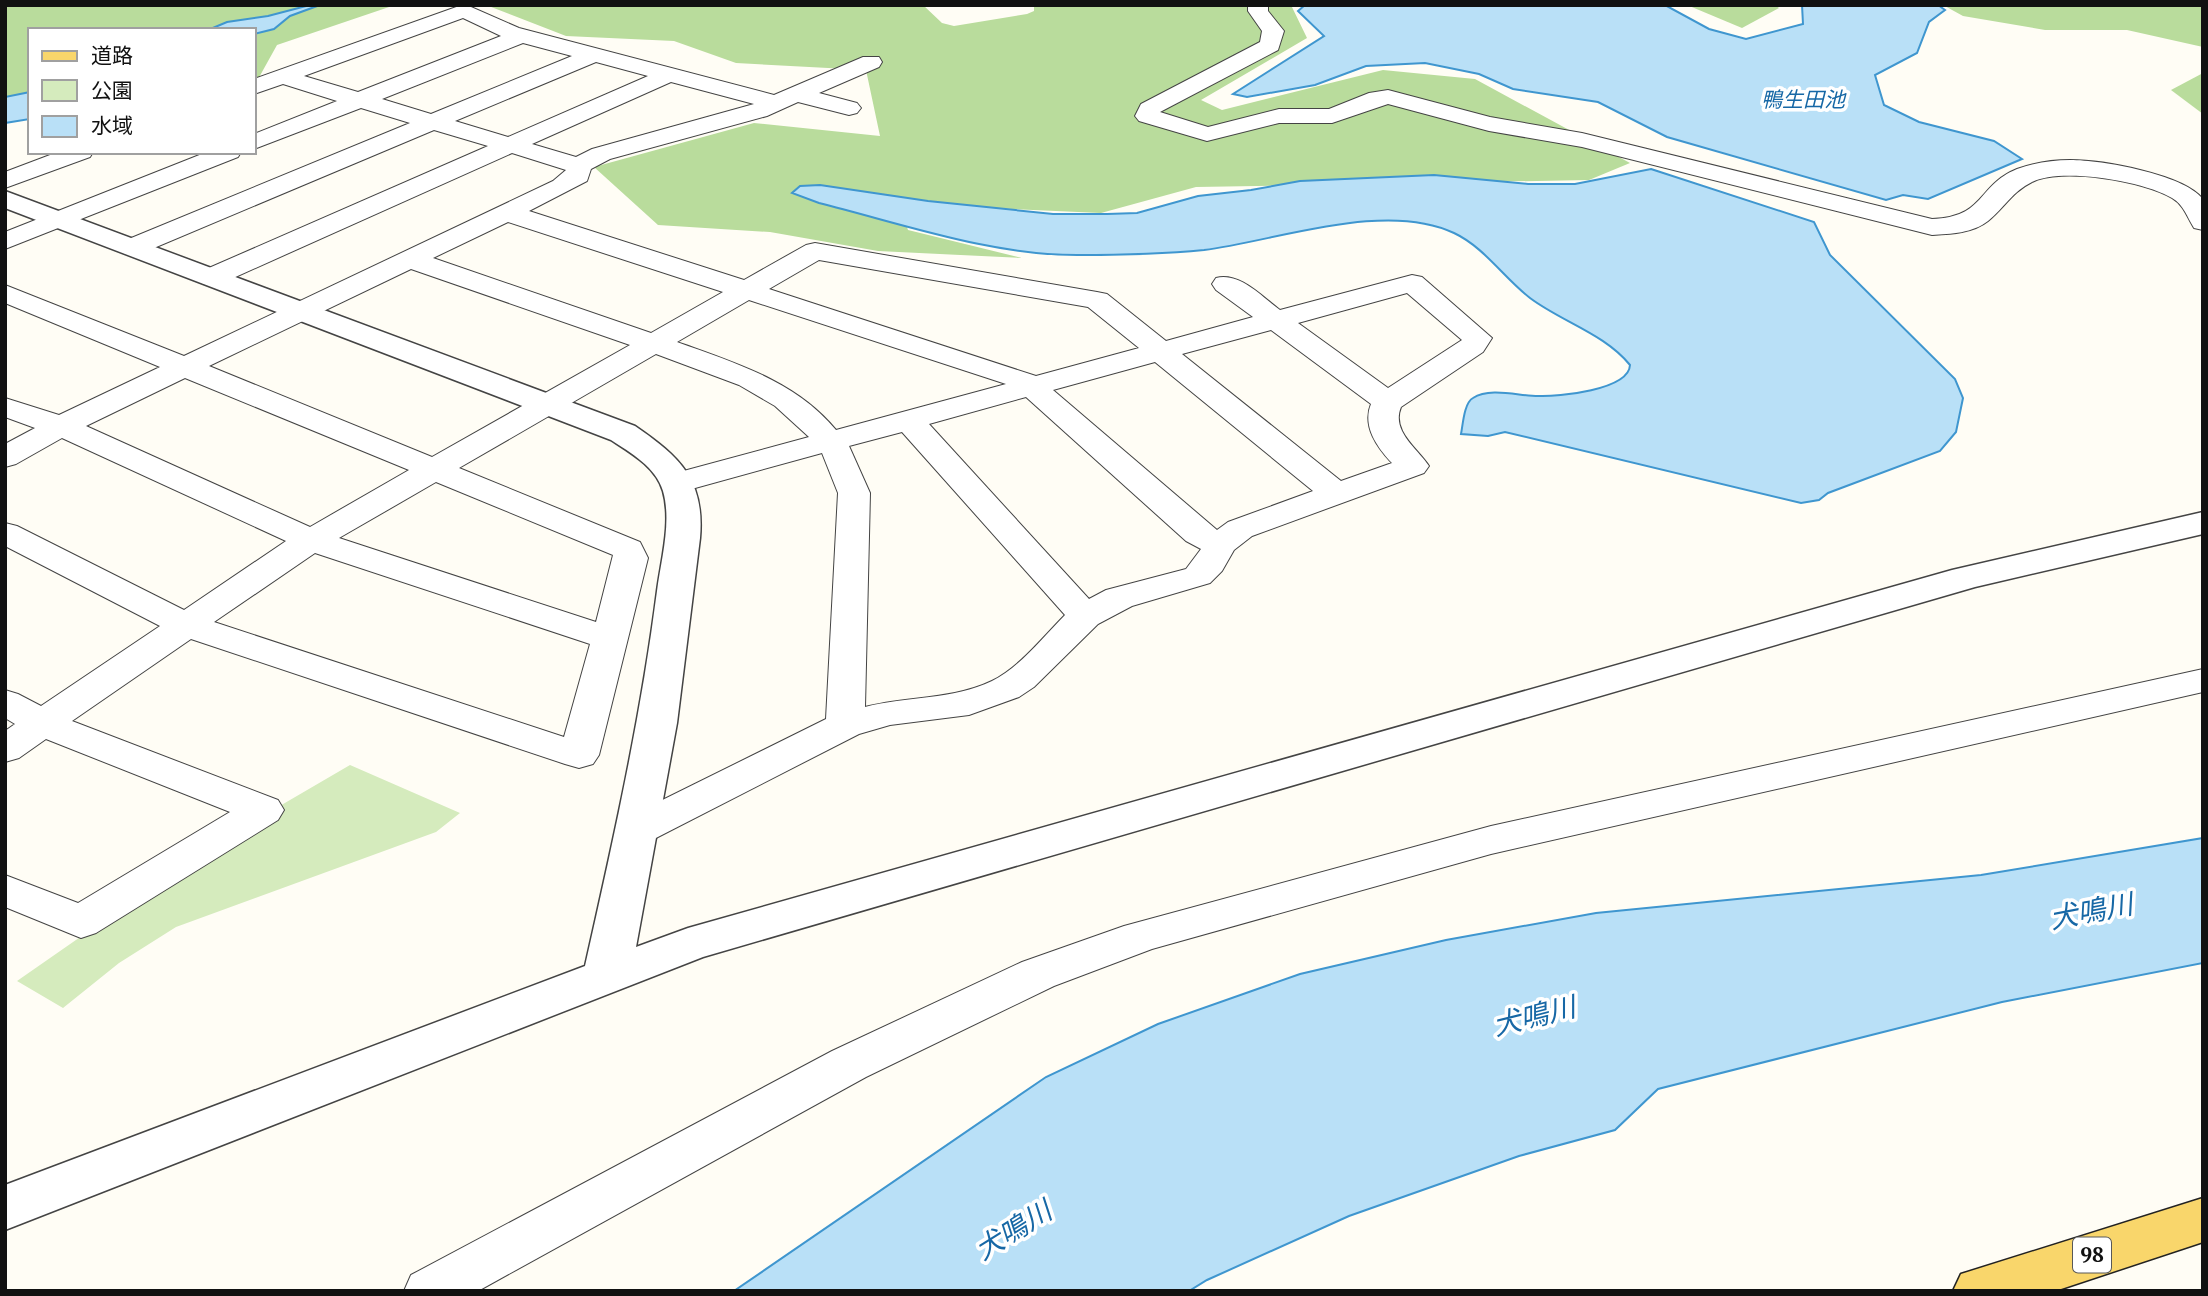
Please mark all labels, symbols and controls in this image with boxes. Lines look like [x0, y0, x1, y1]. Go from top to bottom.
legend [28, 28, 256, 154]
text: 道路 [91, 41, 133, 69]
text: 公園 [91, 76, 133, 104]
water label: 鴨生田池 [1761, 85, 1847, 113]
text: 水域 [91, 111, 133, 139]
water label: 犬鳴川 [2046, 884, 2139, 937]
water label: 犬鳴川 [1489, 987, 1582, 1044]
water label: 犬鳴川 [967, 1190, 1061, 1268]
road number: 98 [2073, 1238, 2111, 1272]

